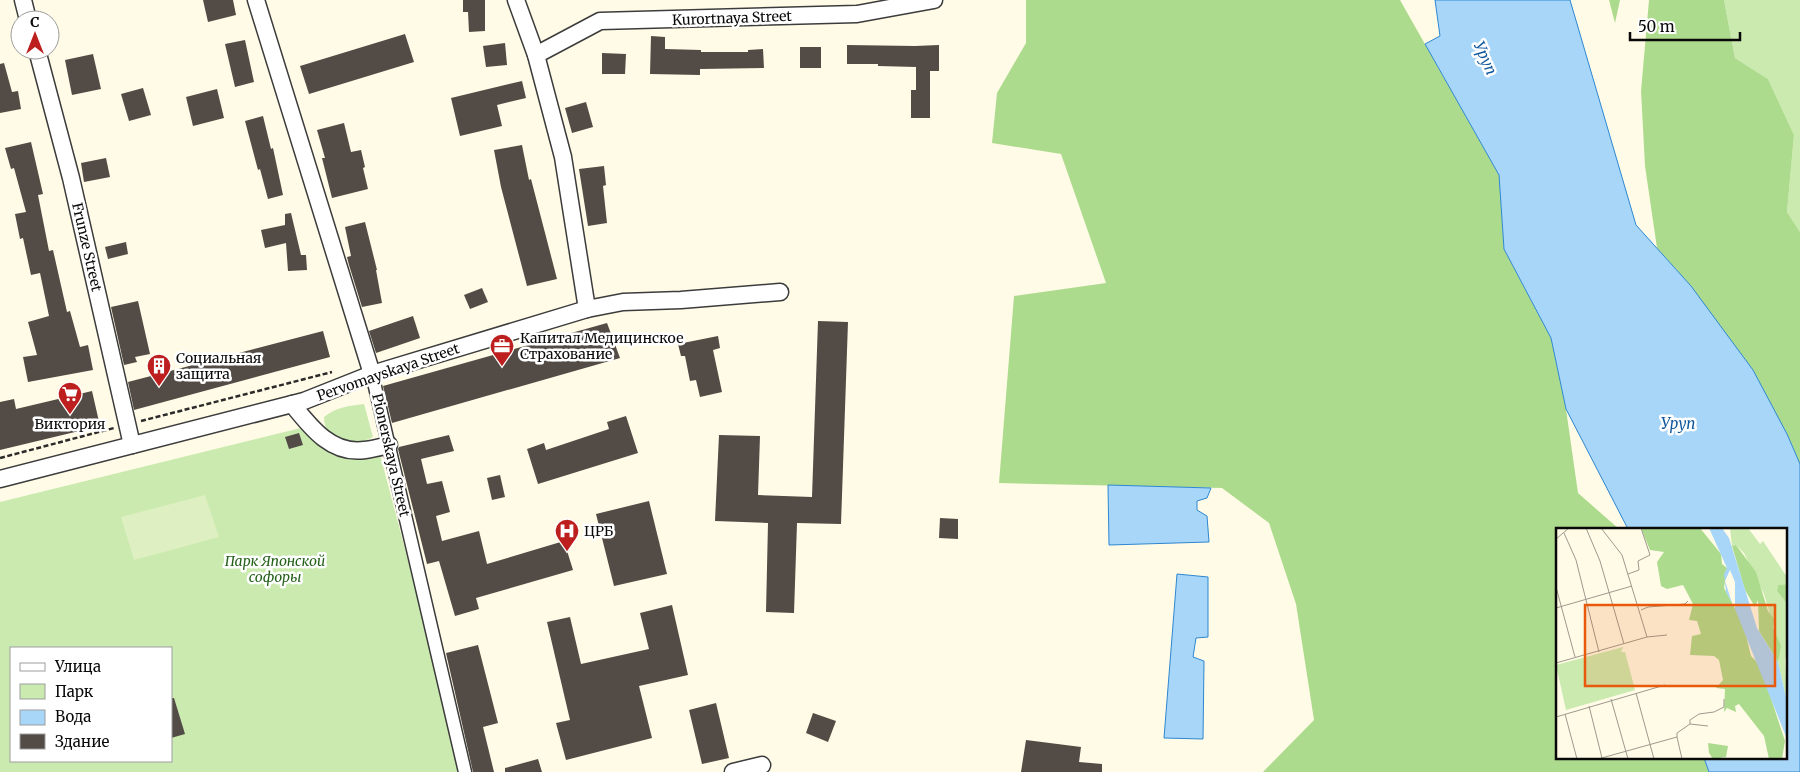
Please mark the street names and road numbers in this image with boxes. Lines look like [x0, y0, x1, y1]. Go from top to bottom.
street label: Kurortnaya Street [672, 7, 793, 29]
street label: Frunze Street [68, 201, 106, 294]
street label: Pervomayskaya Street [314, 339, 462, 405]
street label: Pionerskaya Street [368, 392, 414, 519]

